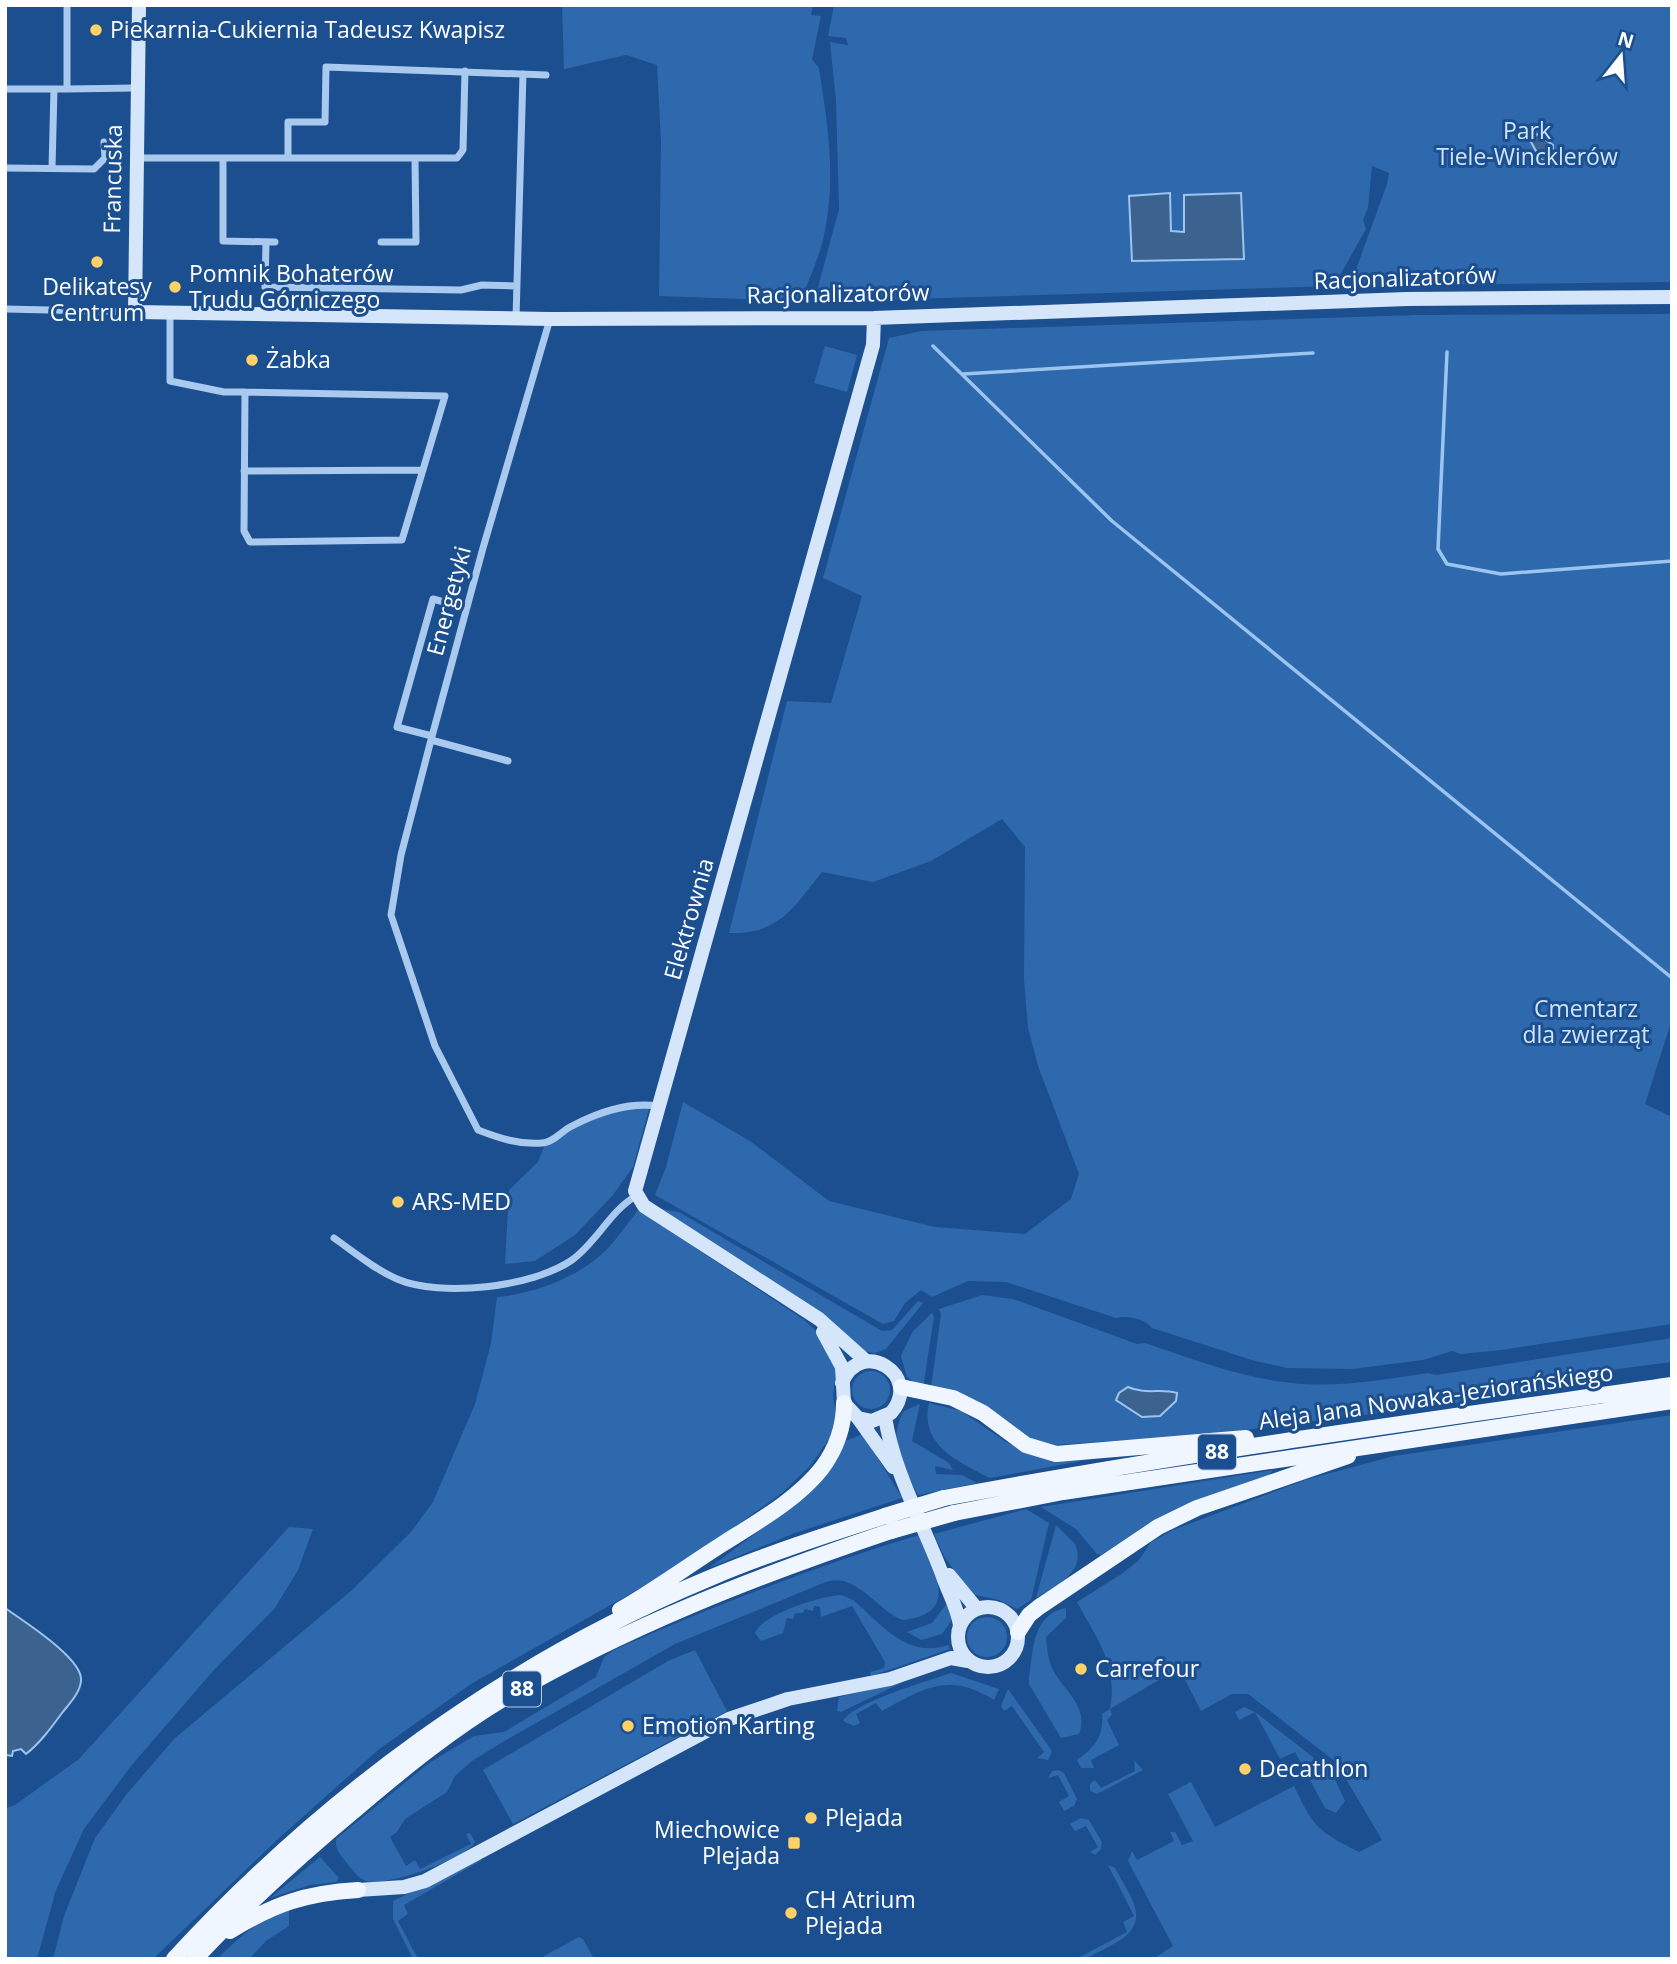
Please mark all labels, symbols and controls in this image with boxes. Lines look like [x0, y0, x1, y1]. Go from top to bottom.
place label: Piekarnia-Cukiernia Tadeusz Kwapisz [110, 13, 505, 45]
north arrow [1586, 21, 1656, 91]
marker: Piekarnia-Cukiernia Tadeusz Kwapisz [88, 22, 104, 38]
text: N [1615, 25, 1637, 54]
park label: Park Tiele-Wincklerów [1436, 114, 1618, 172]
street label: Francuska [95, 124, 129, 234]
marker: Delikatesy Centrum [89, 254, 105, 270]
place label: Pomnik Bohaterów Trudu Górniczego [189, 257, 394, 315]
street label: Racjonalizatorów [1313, 258, 1497, 296]
place label: Delikatesy Centrum [42, 270, 152, 328]
street label: Racjonalizatorów [746, 275, 930, 311]
marker: Pomnik Bohaterów Trudu Górniczego [167, 279, 183, 295]
place label: Żabka [266, 343, 331, 375]
marker: Żabka [244, 352, 260, 368]
street label: Energetyki [418, 542, 478, 659]
street label: Elektrownia [655, 854, 721, 983]
park label: Cmentarz dla zwierząt [1522, 992, 1650, 1050]
place label: ARS-MED [412, 1185, 511, 1217]
marker: ARS-MED [390, 1194, 406, 1210]
street label: Aleja Jana Nowaka-Jeziorańskiego [1257, 1355, 1615, 1437]
road number: 88 [1198, 1434, 1236, 1470]
place label: Carrefour [1095, 1652, 1200, 1684]
marker: Carrefour [1073, 1661, 1089, 1677]
road number: 88 [503, 1672, 541, 1706]
place label: Emotion Karting [642, 1709, 815, 1741]
marker: Emotion Karting [620, 1718, 636, 1734]
place label: Decathlon [1259, 1752, 1368, 1784]
marker: Decathlon [1237, 1761, 1253, 1777]
place label: Plejada [825, 1801, 903, 1833]
marker: Plejada [803, 1810, 819, 1826]
place label: Miechowice Plejada [654, 1813, 780, 1871]
marker: Miechowice Plejada [786, 1835, 802, 1851]
place label: CH Atrium Plejada [805, 1883, 916, 1941]
marker: CH Atrium Plejada [783, 1905, 799, 1921]

